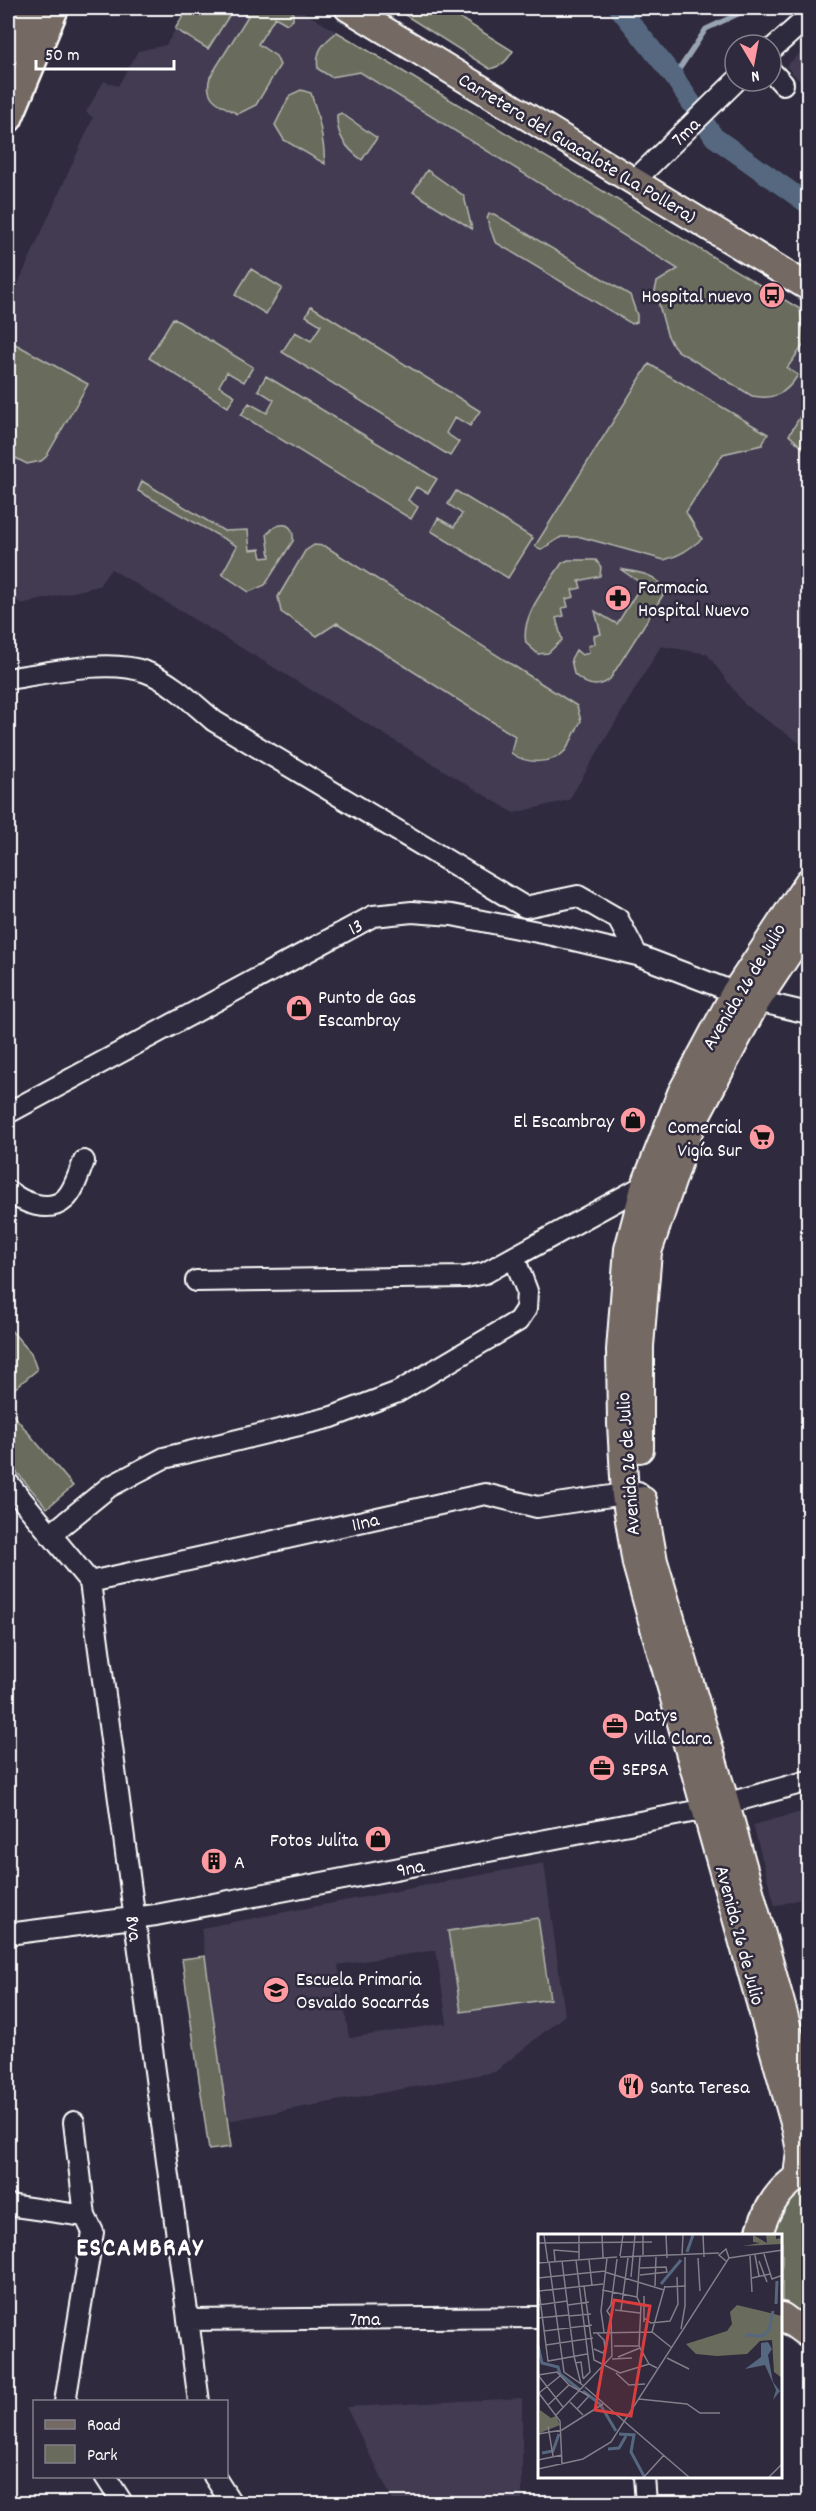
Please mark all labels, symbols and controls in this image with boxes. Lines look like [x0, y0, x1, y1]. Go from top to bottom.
scale bar [36, 33, 174, 71]
north arrow [723, 33, 783, 93]
text: 50 m [45, 44, 80, 69]
text: N [749, 63, 761, 87]
street label: Carretera del Guacalote (La Pollera) [452, 67, 701, 232]
street label: 7ma [666, 112, 708, 154]
bus stop icon: Hospital nuevo [757, 280, 787, 310]
place label: Hospital nuevo [642, 284, 752, 312]
place label: Farmacia Hospital Nuevo [638, 575, 749, 626]
pharmacy icon: Farmacia Hospital Nuevo [603, 583, 633, 613]
street label: 13 [344, 913, 369, 944]
street label: Avenida 26 de Julio [697, 919, 795, 1056]
place label: Punto de Gas Escambray [318, 985, 416, 1036]
shop icon: Punto de Gas Escambray [284, 993, 314, 1023]
shop icon: El Escambray [618, 1105, 648, 1135]
place label: El Escambray [513, 1109, 615, 1137]
place label: Comercial Vigía Sur [667, 1115, 743, 1166]
supermarket icon: Comercial Vigía Sur [747, 1122, 777, 1152]
street label: Avenida 26 de Julio [611, 1391, 649, 1536]
street label: 11na [349, 1507, 383, 1541]
place label: Datys Villa Clara [634, 1703, 712, 1754]
office icon: Datys Villa Clara [600, 1711, 630, 1741]
office icon: SEPSA [587, 1753, 617, 1783]
place label: SEPSA [622, 1757, 669, 1785]
shop icon: Fotos Julita [363, 1824, 393, 1854]
place label: Fotos Julita [270, 1828, 359, 1856]
building icon: A [199, 1846, 229, 1876]
place label: A [234, 1850, 245, 1878]
street label: 9na [394, 1853, 427, 1886]
street label: Avenida 26 de Julio [706, 1863, 770, 2009]
street label: 8va [116, 1914, 148, 1944]
place label: Escuela Primaria Osvaldo Socarrás [296, 1967, 430, 2018]
school or university icon: Escuela Primaria Osvaldo Socarrás [261, 1975, 291, 2005]
restaurant icon: Santa Teresa [616, 2071, 646, 2101]
place label: Santa Teresa [650, 2075, 750, 2103]
district label: ESCAMBRAY [76, 2231, 204, 2268]
inset map [538, 2234, 783, 2478]
street label: 7ma [350, 2307, 381, 2335]
legend [33, 2400, 228, 2478]
text: Road [87, 2414, 121, 2439]
text: Park [87, 2444, 118, 2469]

